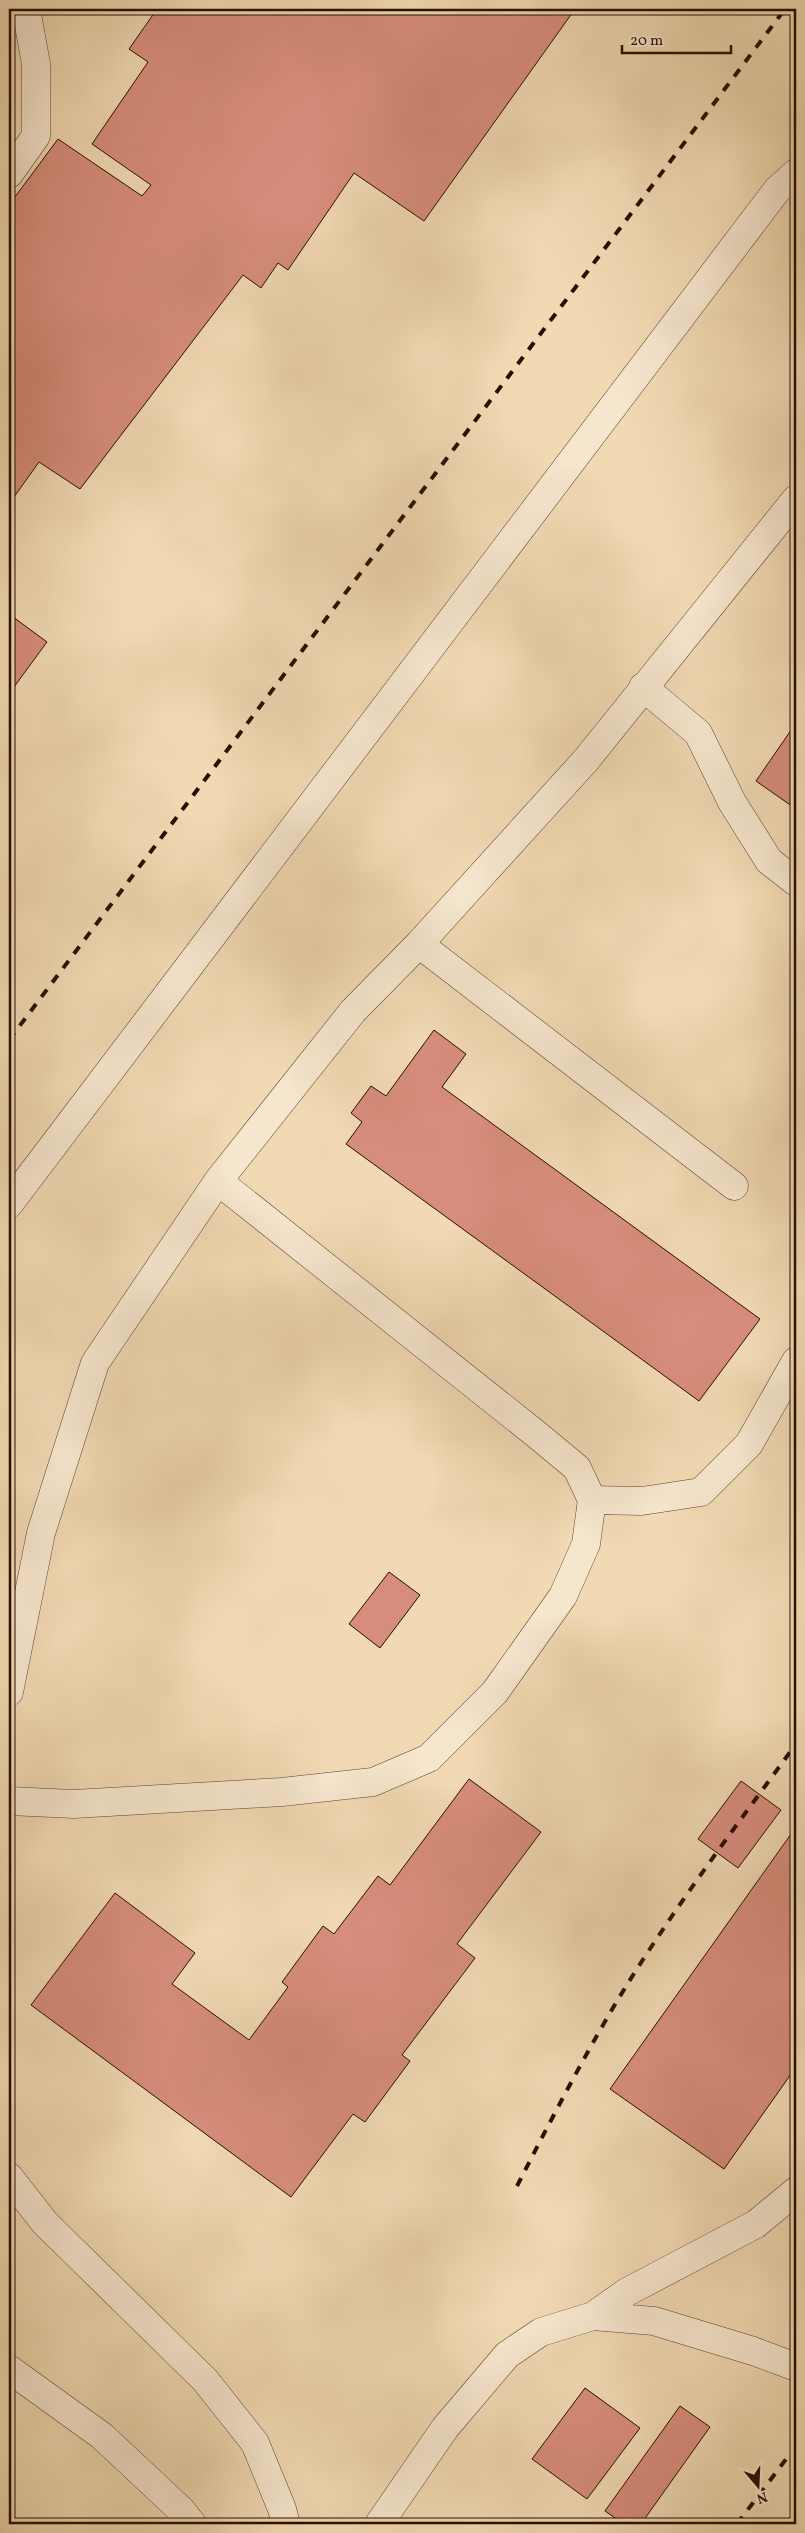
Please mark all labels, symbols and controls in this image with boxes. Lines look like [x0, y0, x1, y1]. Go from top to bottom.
scale bar [622, 22, 731, 54]
text: 20 m [630, 31, 663, 52]
north arrow [732, 2460, 782, 2510]
text: N [754, 2486, 770, 2508]

